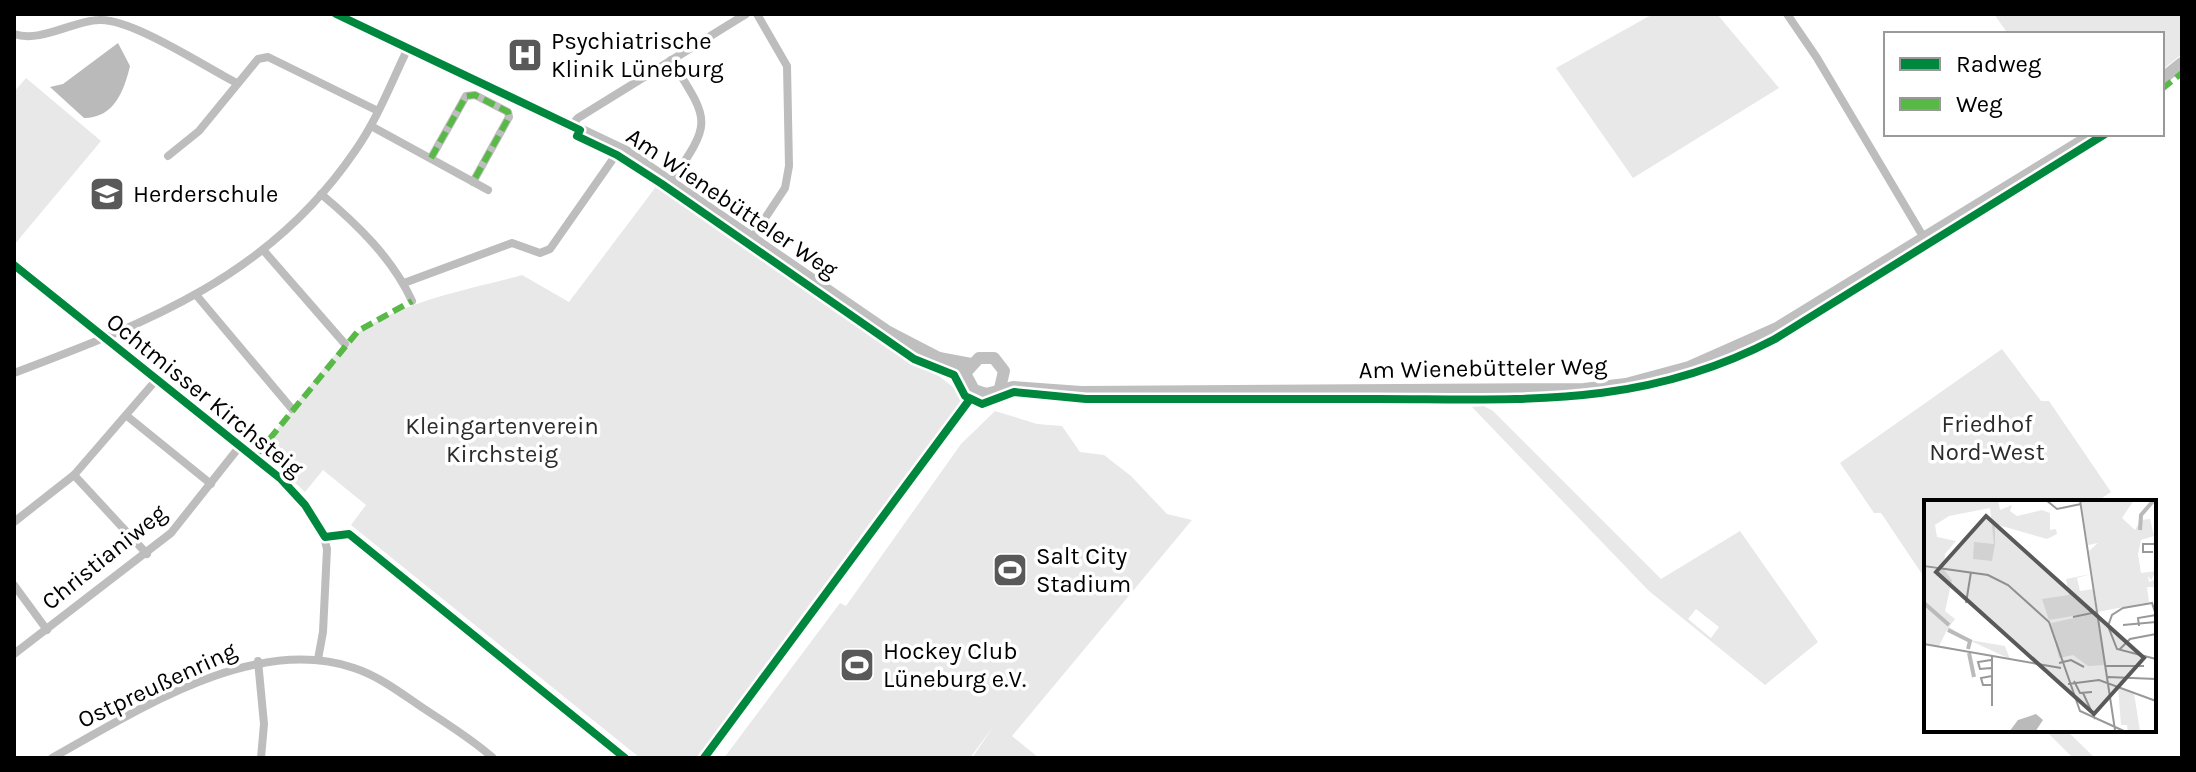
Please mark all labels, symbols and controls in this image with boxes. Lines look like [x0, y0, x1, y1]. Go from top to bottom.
place label: Psychiatrische Klinik Lüneburg [551, 27, 724, 83]
legend [1884, 32, 2164, 136]
hospital icon: Psychiatrische Klinik Lüneburg [506, 36, 544, 74]
text: Radweg [1956, 50, 2042, 78]
text: Weg [1956, 90, 2003, 118]
street label: Am Wienebütteler Weg [621, 122, 843, 284]
school or university icon: Herderschule [88, 175, 126, 213]
place label: Herderschule [133, 180, 278, 208]
street label: Ochtmisser Kirchsteig [101, 307, 309, 483]
street label: Am Wienebütteler Weg [1358, 352, 1608, 384]
park label: Friedhof Nord-West [1929, 410, 2045, 466]
park label: Kleingartenverein Kirchsteig [405, 412, 599, 468]
street label: Christianiweg [36, 498, 172, 616]
inset map [1924, 500, 2156, 732]
place label: Salt City Stadium [1036, 542, 1131, 598]
sports icon: Salt City Stadium [991, 551, 1029, 589]
street label: Ostpreußenring [73, 636, 241, 734]
place label: Hockey Club Lüneburg e.V. [883, 637, 1026, 693]
sports icon: Hockey Club Lüneburg e.V. [838, 646, 876, 684]

